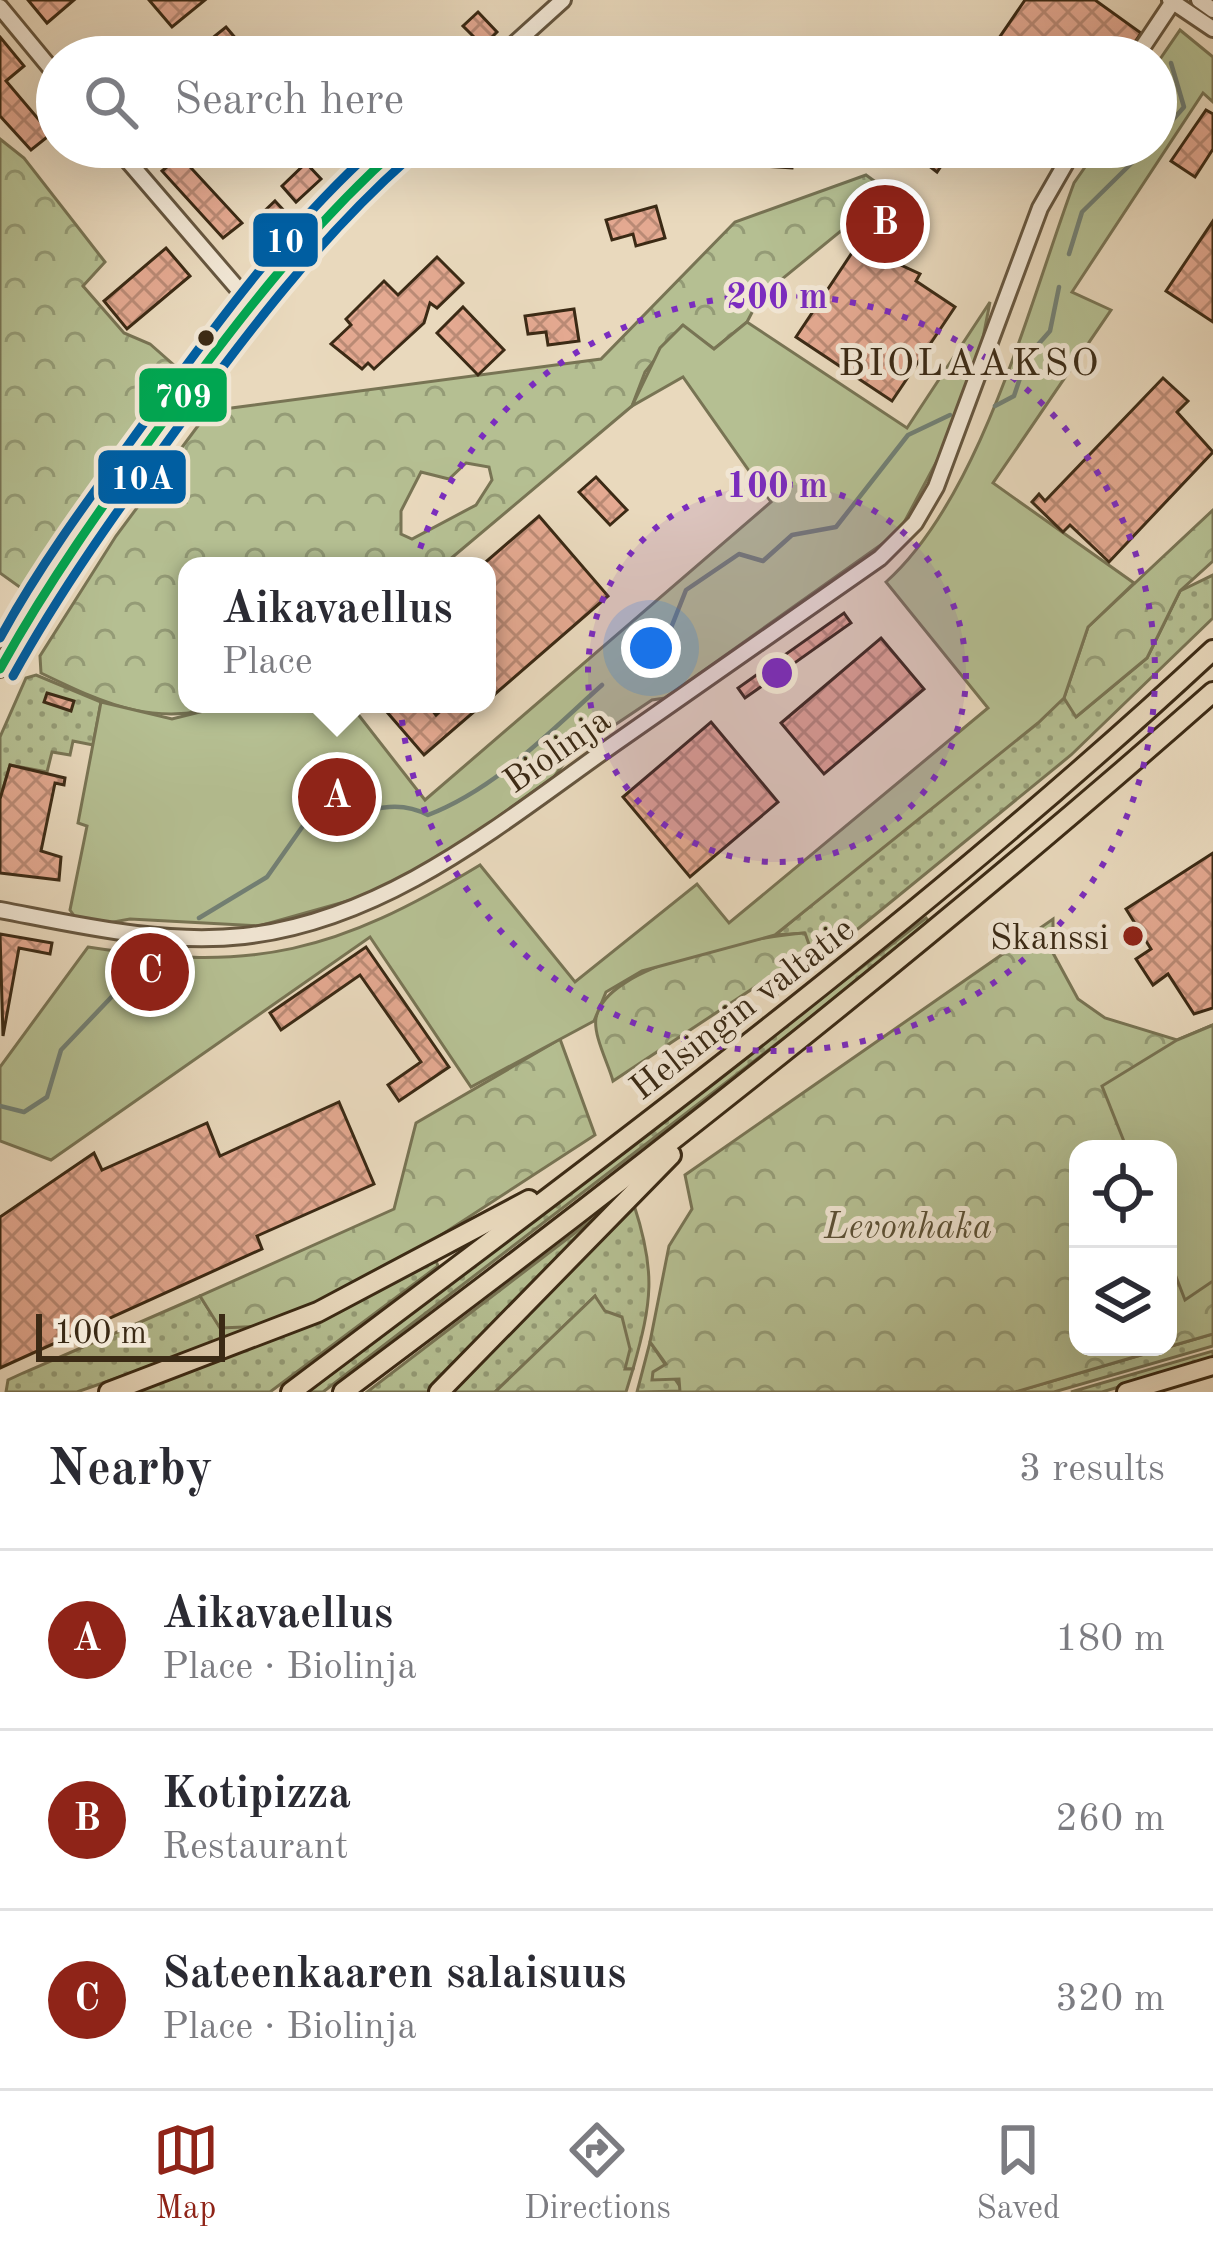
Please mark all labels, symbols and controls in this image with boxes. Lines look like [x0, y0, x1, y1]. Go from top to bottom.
search box [36, 36, 1177, 168]
icon: search [78, 69, 144, 135]
text: Search here [174, 79, 404, 124]
pin: B [846, 179, 924, 269]
line badge: 10 [251, 211, 320, 269]
text: 10 [266, 227, 304, 260]
text: 200 m [726, 281, 828, 317]
unlabelled marker [195, 327, 217, 349]
district label: BIOLAAKSO [838, 345, 1102, 384]
line badge: 709 [137, 366, 229, 424]
text: 709 [154, 382, 212, 415]
line badge: 10A [96, 448, 188, 506]
text: 10A [110, 464, 174, 497]
text: 100 m [726, 470, 828, 506]
popup [178, 557, 496, 713]
text: Aikavaellus [221, 588, 453, 633]
your location [621, 618, 681, 678]
text: Place [221, 643, 313, 682]
centre of rings [756, 652, 798, 694]
street label: Biolinja [499, 703, 618, 802]
pin: A [298, 752, 376, 842]
street label: Helsingin valtatie [625, 912, 862, 1108]
place label: Skanssi [990, 922, 1109, 958]
marker: Skanssi [1120, 923, 1146, 949]
pin: C [111, 927, 189, 1017]
map controls [1069, 1140, 1177, 1356]
button: locate [1069, 1140, 1177, 1248]
park label: Levonhaka [823, 1211, 992, 1247]
button: layers [1069, 1248, 1177, 1356]
scale bar [36, 1308, 225, 1361]
text: 100 m [54, 1318, 147, 1351]
text: Nearby [48, 1445, 213, 1496]
text: 3 results [1019, 1450, 1165, 1489]
text: Aikavaellus [162, 1593, 393, 1638]
text: A [72, 1620, 102, 1659]
text: 180 m [1055, 1620, 1165, 1659]
text: Place · Biolinja [162, 1648, 417, 1687]
text: Kotipizza [162, 1773, 351, 1818]
text: B [73, 1800, 101, 1839]
text: 260 m [1055, 1800, 1165, 1839]
text: Restaurant [162, 1828, 349, 1867]
text: Sateenkaaren salaisuus [162, 1953, 626, 1998]
text: C [74, 1980, 100, 2019]
text: 320 m [1055, 1980, 1165, 2019]
text: Place · Biolinja [162, 2008, 417, 2047]
tab: Map [153, 2117, 219, 2230]
tab: Directions [524, 2117, 671, 2230]
tab: Saved [976, 2117, 1060, 2230]

